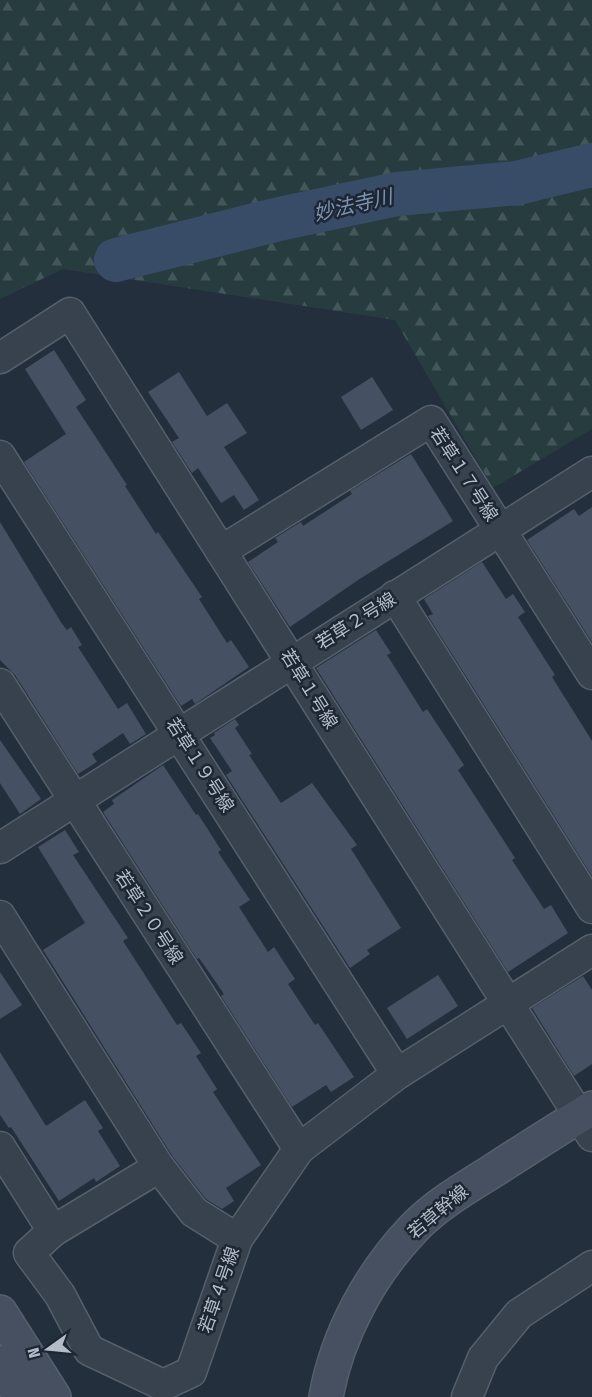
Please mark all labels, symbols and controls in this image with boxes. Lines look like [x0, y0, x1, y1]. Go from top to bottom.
water label: 妙法寺川 [311, 184, 397, 226]
street label: 若草１７号線 [425, 423, 503, 525]
street label: 若草２号線 [312, 588, 400, 654]
street label: 若草１号線 [276, 645, 342, 733]
street label: 若草１９号線 [161, 714, 239, 816]
street label: 若草２０号線 [110, 866, 188, 968]
street label: 若草幹線 [403, 1180, 473, 1244]
street label: 若草４号線 [194, 1244, 244, 1336]
north arrow [18, 1319, 78, 1379]
text: N [24, 1346, 44, 1360]

